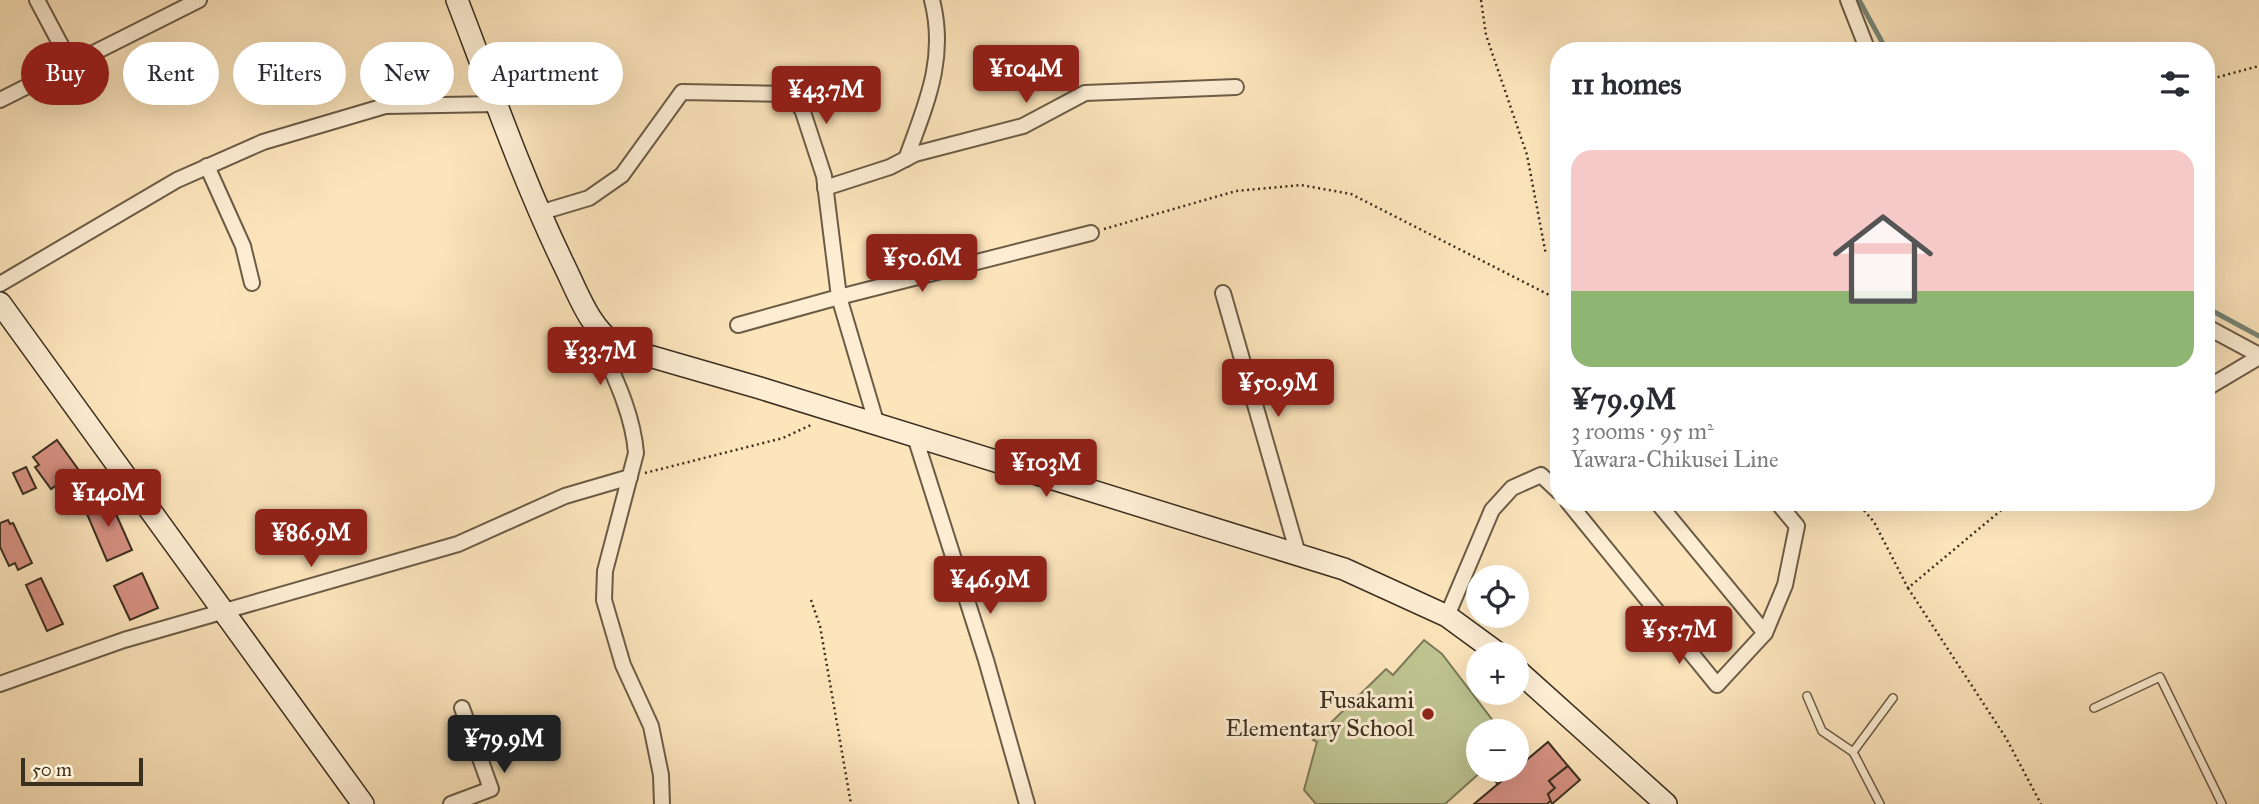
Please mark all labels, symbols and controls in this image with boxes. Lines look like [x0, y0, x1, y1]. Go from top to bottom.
chip: Buy [21, 42, 109, 105]
chip: Rent [123, 42, 219, 105]
chip: Filters [233, 42, 346, 105]
chip: New [360, 42, 454, 105]
chip: Apartment [468, 42, 623, 105]
pin: ¥104M [977, 46, 1075, 105]
text: ¥104M [989, 54, 1063, 82]
icon: filters [2156, 65, 2194, 103]
pin: ¥43.7M [769, 66, 883, 126]
text: 11 homes [1571, 66, 1682, 102]
text: ¥43.7M [788, 75, 864, 103]
icon: home [1820, 196, 1946, 322]
pin: ¥50.6M [865, 234, 979, 294]
text: ¥50.6M [882, 243, 962, 271]
pin: ¥33.7M [543, 328, 657, 387]
text: ¥33.7M [564, 336, 636, 364]
pin: ¥50.9M [1221, 360, 1335, 419]
text: ¥50.9M [1238, 368, 1318, 396]
text: ¥79.9M [1571, 381, 1676, 417]
text: 3 rooms · 95 m² [1571, 417, 1714, 445]
pin: ¥103M [997, 440, 1095, 499]
text: Yawara-Chikusei Line [1571, 445, 1779, 473]
text: ¥103M [1011, 448, 1081, 476]
pin: ¥140M [59, 470, 157, 529]
text: ¥140M [71, 478, 145, 506]
pin: ¥86.9M [254, 510, 368, 569]
text: ¥86.9M [271, 518, 351, 546]
pin: ¥46.9M [933, 556, 1047, 616]
text: ¥46.9M [950, 565, 1030, 593]
map controls [1466, 565, 1529, 782]
button: locate [1466, 565, 1529, 628]
pin: ¥55.7M [1622, 606, 1736, 666]
text: ¥55.7M [1641, 615, 1717, 643]
button: + [1466, 642, 1529, 705]
place label: Fusakami Elementary School [1225, 685, 1415, 743]
marker: Fusakami Elementary School [1420, 706, 1436, 722]
pin: ¥79.9M [447, 716, 561, 775]
button: − [1466, 719, 1529, 782]
text: ¥79.9M [464, 724, 544, 752]
scale bar [21, 755, 144, 787]
text: 50 m [32, 758, 72, 781]

